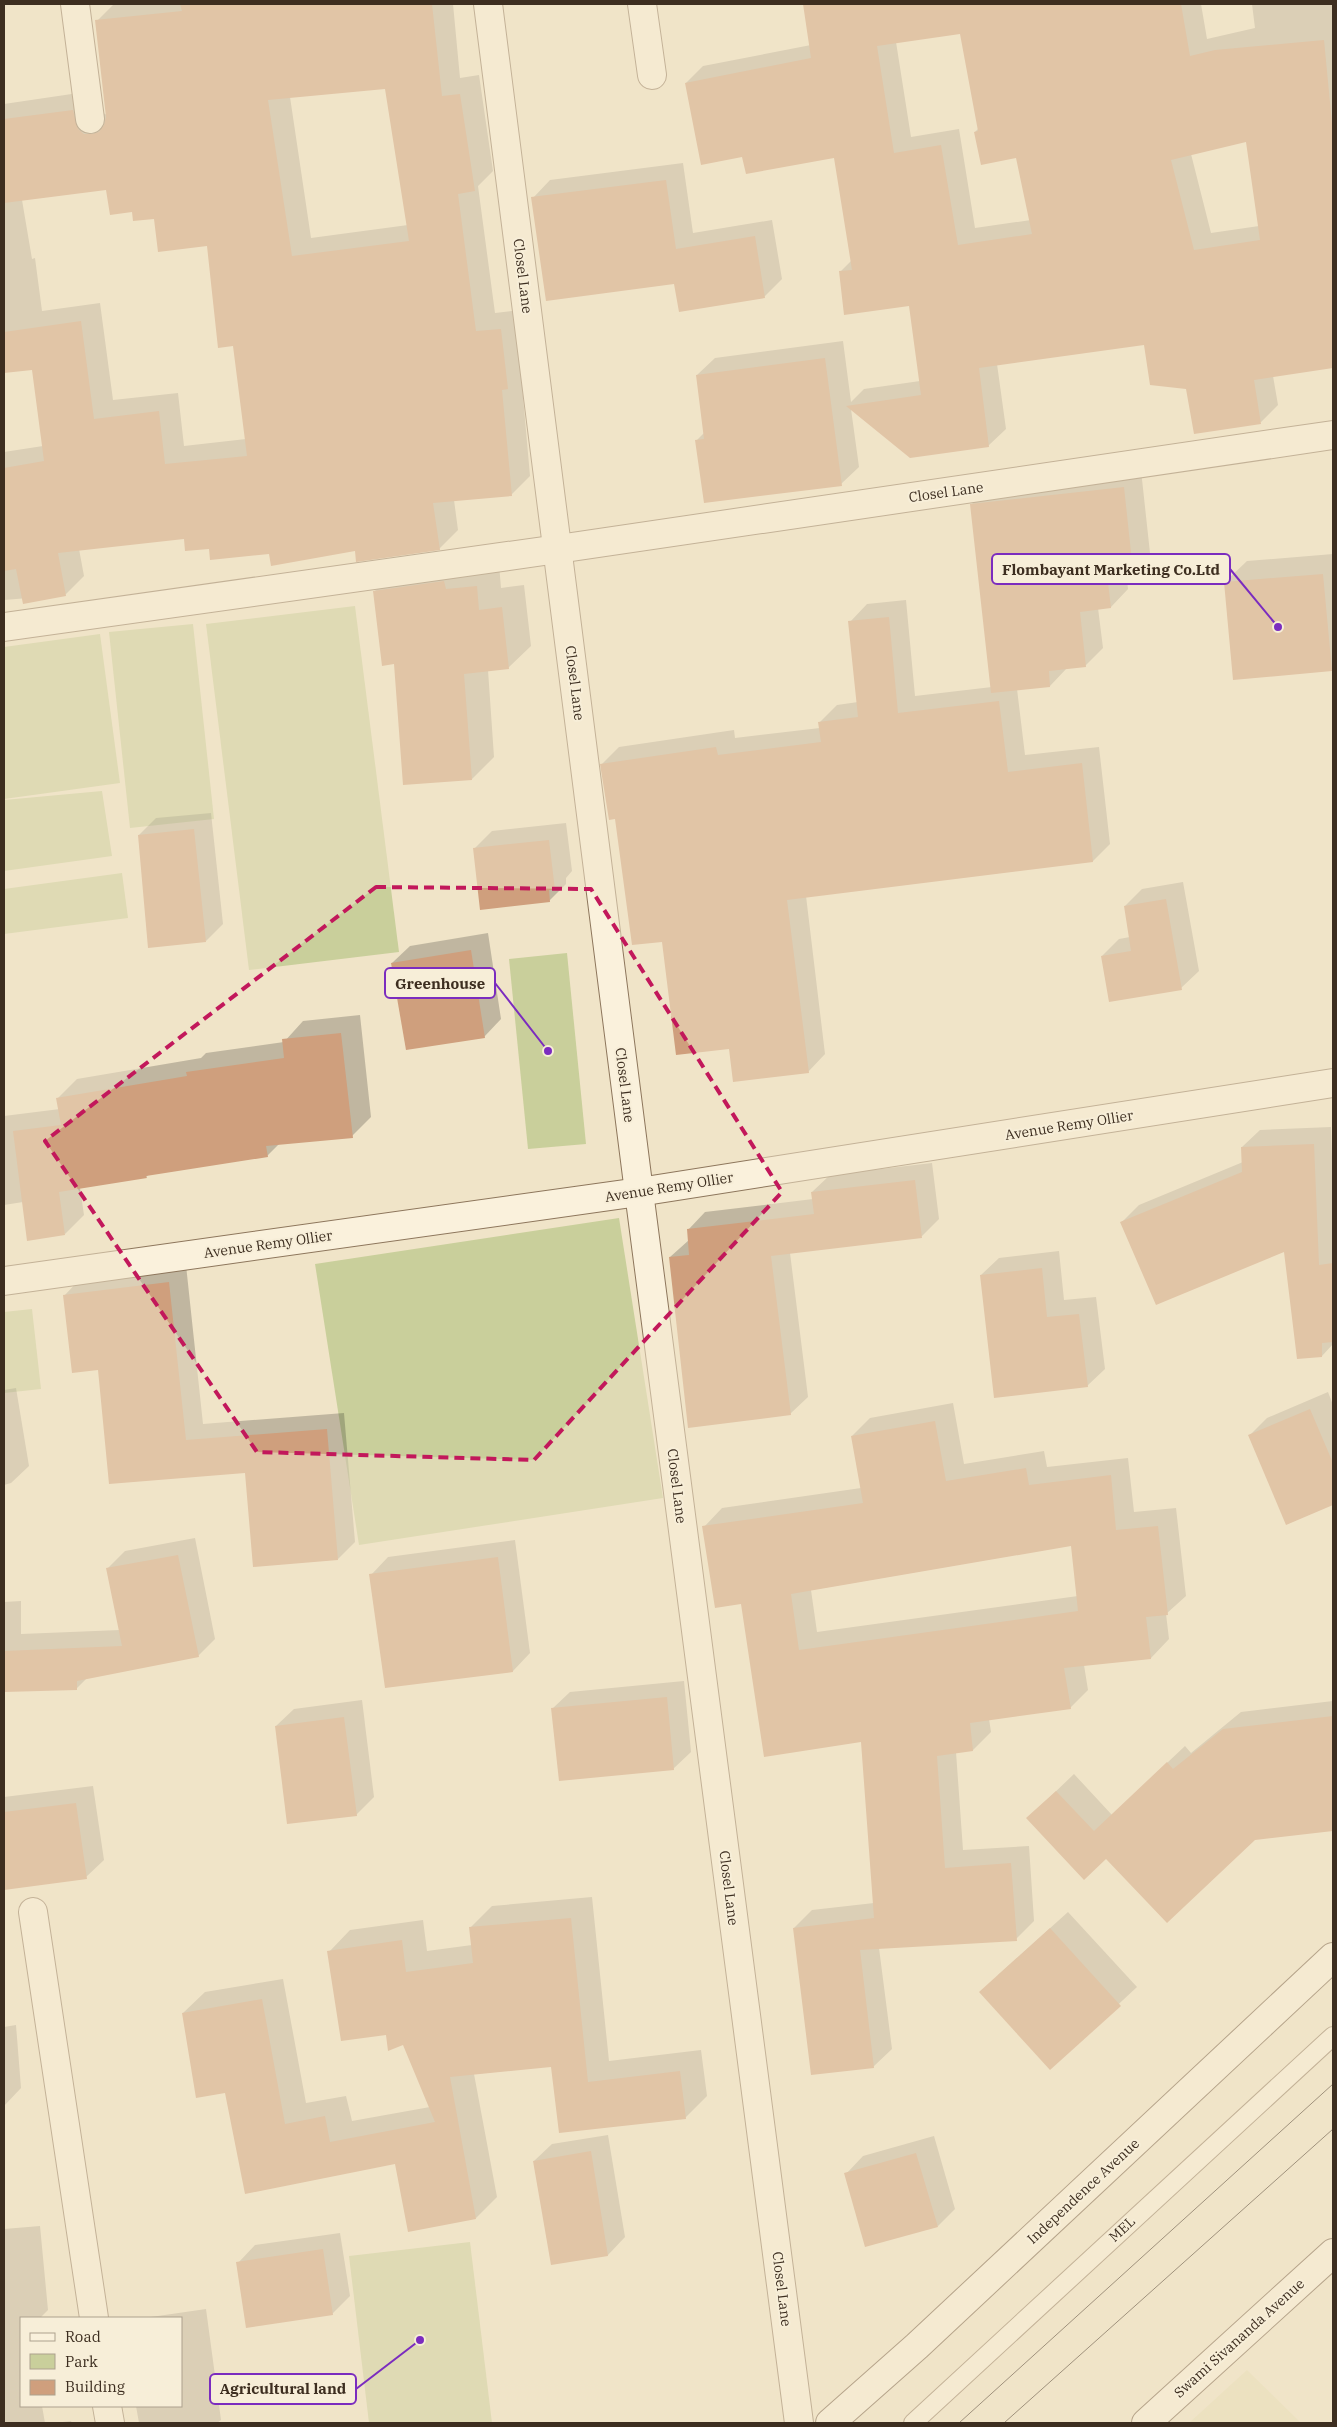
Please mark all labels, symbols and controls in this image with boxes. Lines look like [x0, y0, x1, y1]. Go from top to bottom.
street label: Closel Lane [509, 237, 537, 315]
street label: Closel Lane [907, 478, 985, 506]
callout: Flombayant Marketing Co.Ltd [992, 554, 1230, 584]
text: Flombayant Marketing Co.Ltd [1002, 560, 1221, 579]
street label: Closel Lane [561, 644, 589, 722]
callout: Greenhouse [385, 968, 495, 998]
text: Greenhouse [395, 974, 485, 993]
street label: Closel Lane [611, 1046, 639, 1124]
street label: Avenue Remy Ollier [1004, 1106, 1135, 1144]
street label: Avenue Remy Ollier [604, 1168, 735, 1206]
street label: Avenue Remy Ollier [203, 1226, 334, 1262]
street label: Closel Lane [663, 1447, 691, 1525]
street label: Closel Lane [715, 1849, 743, 1927]
street label: Independence Avenue [1023, 2134, 1143, 2248]
street label: MEL [1105, 2212, 1139, 2246]
street label: Closel Lane [768, 2250, 796, 2328]
street label: Swami Sivananda Avenue [1170, 2275, 1308, 2401]
legend [20, 2317, 182, 2407]
text: Road [65, 2327, 101, 2346]
text: Park [65, 2352, 98, 2371]
callout: Agricultural land [210, 2374, 356, 2404]
text: Building [65, 2377, 125, 2396]
text: Agricultural land [220, 2379, 347, 2398]

